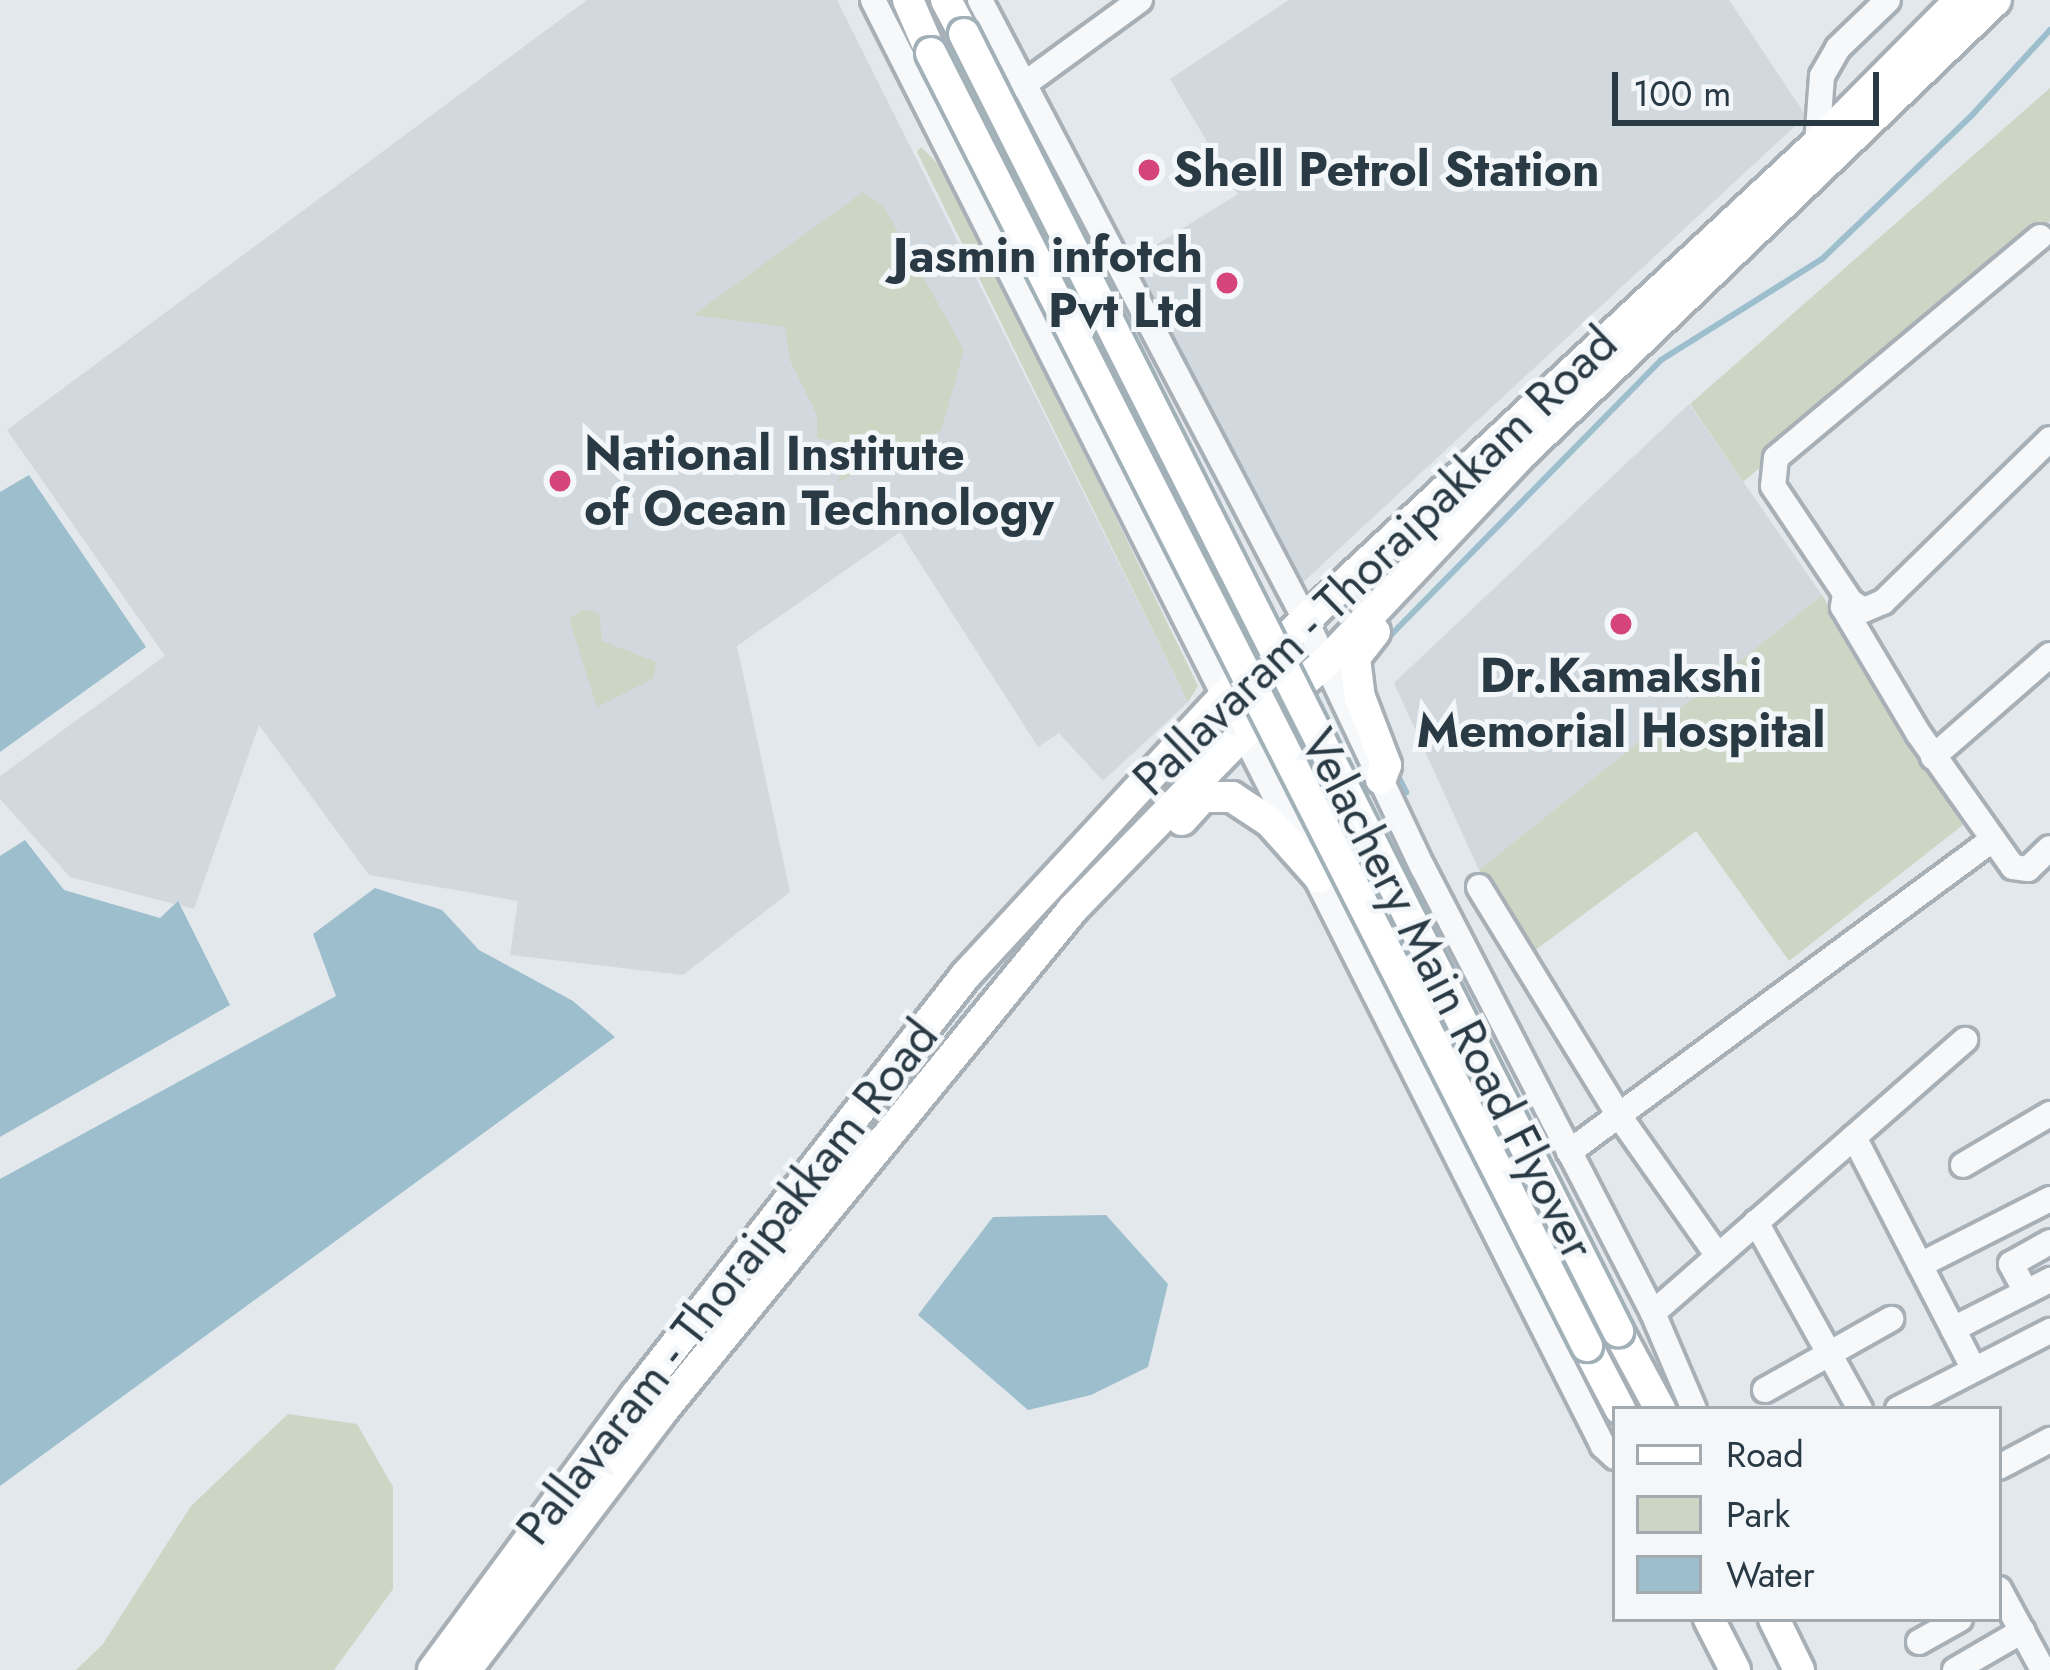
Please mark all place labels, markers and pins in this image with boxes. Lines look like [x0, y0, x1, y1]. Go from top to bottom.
place label: Shell Petrol Station [1173, 141, 1600, 199]
marker: Shell Petrol Station [1136, 157, 1162, 183]
place label: Jasmin infotch Pvt Ltd [893, 226, 1203, 339]
marker: Jasmin infotch Pvt Ltd [1214, 270, 1240, 296]
place label: National Institute of Ocean Technology [584, 424, 1054, 537]
marker: National Institute of Ocean Technology [547, 468, 573, 494]
marker: Dr.Kamakshi Memorial Hospital [1605, 608, 1637, 640]
place label: Dr.Kamakshi Memorial Hospital [1416, 646, 1826, 759]

